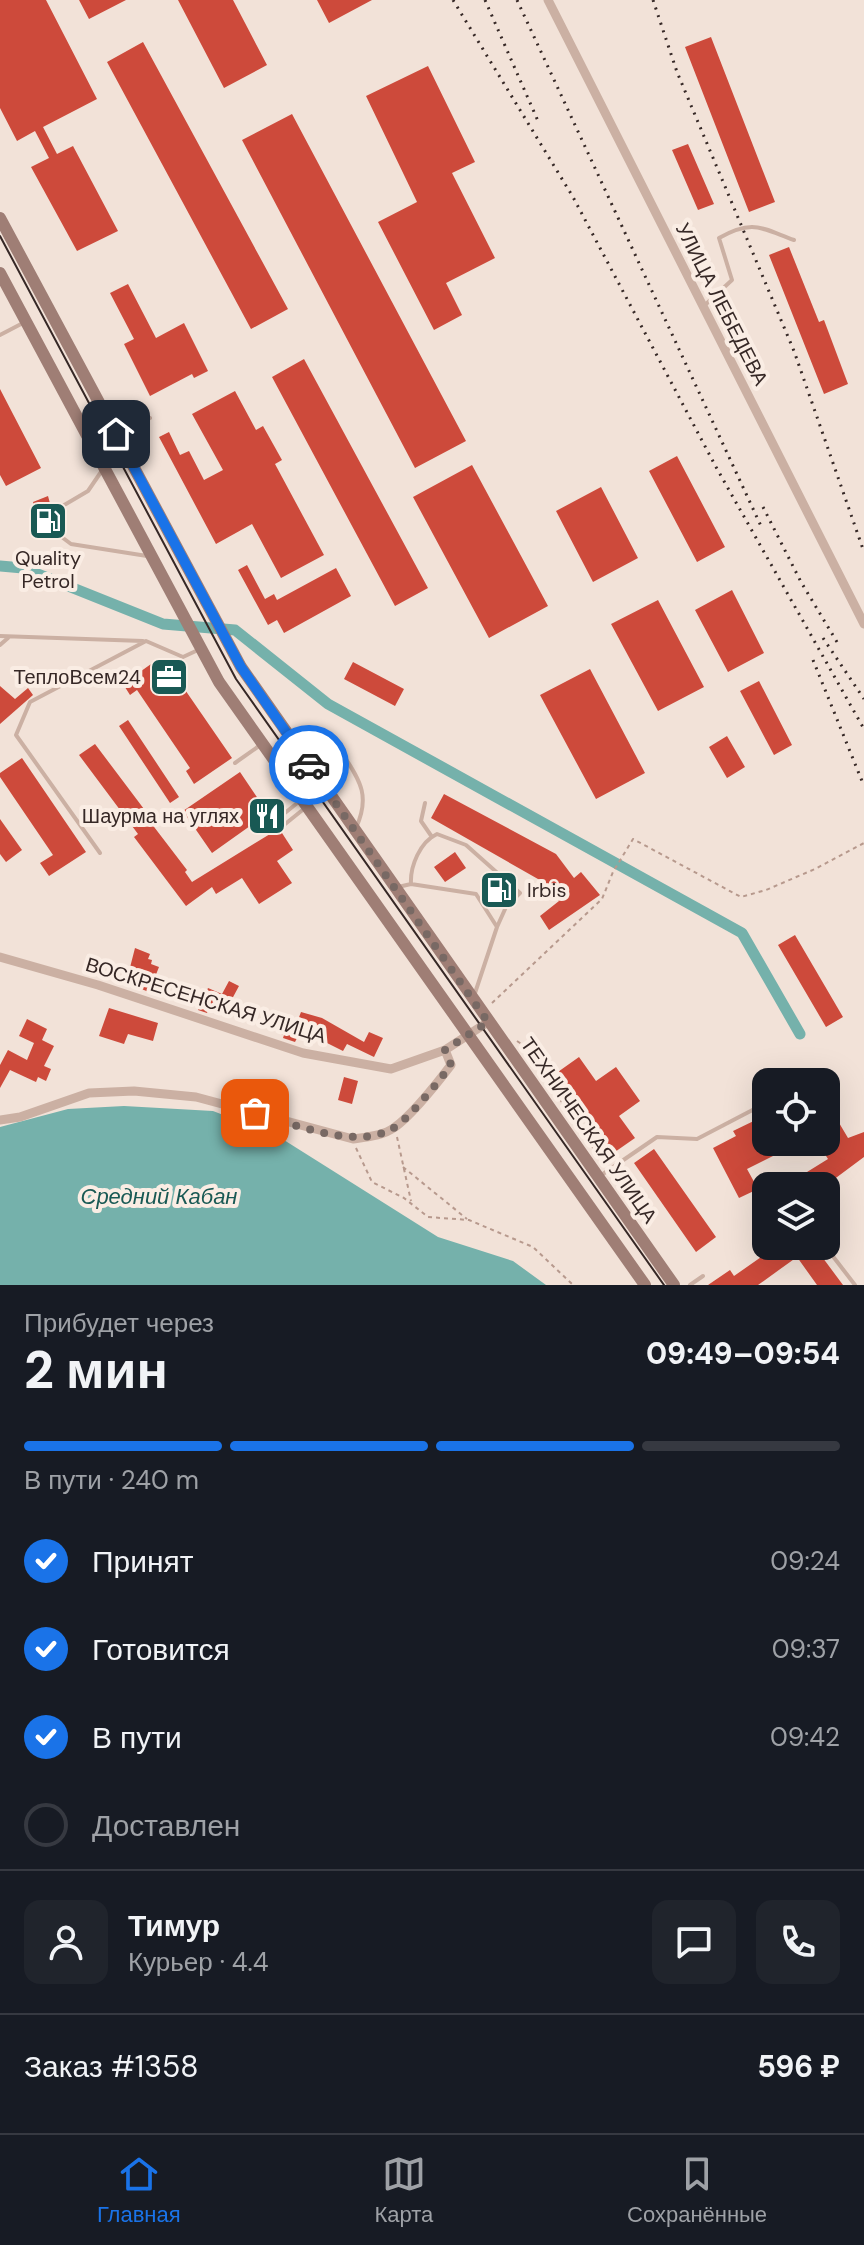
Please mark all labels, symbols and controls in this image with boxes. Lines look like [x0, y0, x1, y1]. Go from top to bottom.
street label: УЛИЦА ЛЕБЕДЕВА [670, 218, 774, 390]
pin [82, 400, 150, 468]
icon: home [94, 412, 138, 456]
fuel station icon: Quality Petrol [27, 500, 69, 542]
place label: Quality Petrol [15, 545, 81, 594]
office icon: ТеплоВсем24 [148, 656, 190, 698]
place label: ТеплоВсем24 [13, 664, 141, 690]
courier [269, 725, 349, 805]
icon: car [287, 743, 331, 787]
restaurant icon: Шаурма на углях [246, 795, 288, 837]
place label: Шаурма на углях [82, 803, 239, 829]
fuel station icon: Irbis [478, 869, 520, 911]
place label: Irbis [527, 877, 566, 903]
street label: ВОСКРЕСЕНСКАЯ УЛИЦА [83, 951, 330, 1049]
street label: ТЕХНИЧЕСКАЯ УЛИЦА [515, 1032, 663, 1229]
map controls [752, 1068, 840, 1260]
button: locate [752, 1068, 840, 1156]
pin [221, 1079, 289, 1147]
icon: bag [233, 1091, 277, 1135]
button: layers [752, 1172, 840, 1260]
water label: Средний Кабан [81, 1182, 237, 1211]
text: Прибудет через [24, 1306, 214, 1340]
text: 09:49–09:54 [646, 1334, 840, 1373]
text: 2 мин [24, 1336, 168, 1404]
text: В пути · 240 m [24, 1463, 199, 1497]
icon: check [24, 1539, 68, 1583]
text: Принят [92, 1542, 194, 1581]
text: 09:24 [770, 1544, 840, 1578]
icon: check [24, 1627, 68, 1671]
text: Готовится [92, 1630, 230, 1669]
text: 09:37 [772, 1632, 840, 1666]
icon: check [24, 1715, 68, 1759]
text: В пути [92, 1718, 182, 1757]
text: 09:42 [770, 1720, 840, 1754]
text: Доставлен [92, 1806, 240, 1845]
button: person [24, 1900, 108, 1984]
button: chat [652, 1900, 736, 1984]
button: phone [756, 1900, 840, 1984]
text: Тимур [128, 1906, 220, 1945]
text: Курьер · 4.4 [128, 1945, 268, 1979]
text: Заказ #1358 [24, 2047, 198, 2086]
text: 596 ₽ [757, 2047, 840, 2086]
tab: Главная [97, 2152, 181, 2229]
tab: Карта [374, 2152, 433, 2229]
tab: Сохранённые [627, 2152, 767, 2229]

